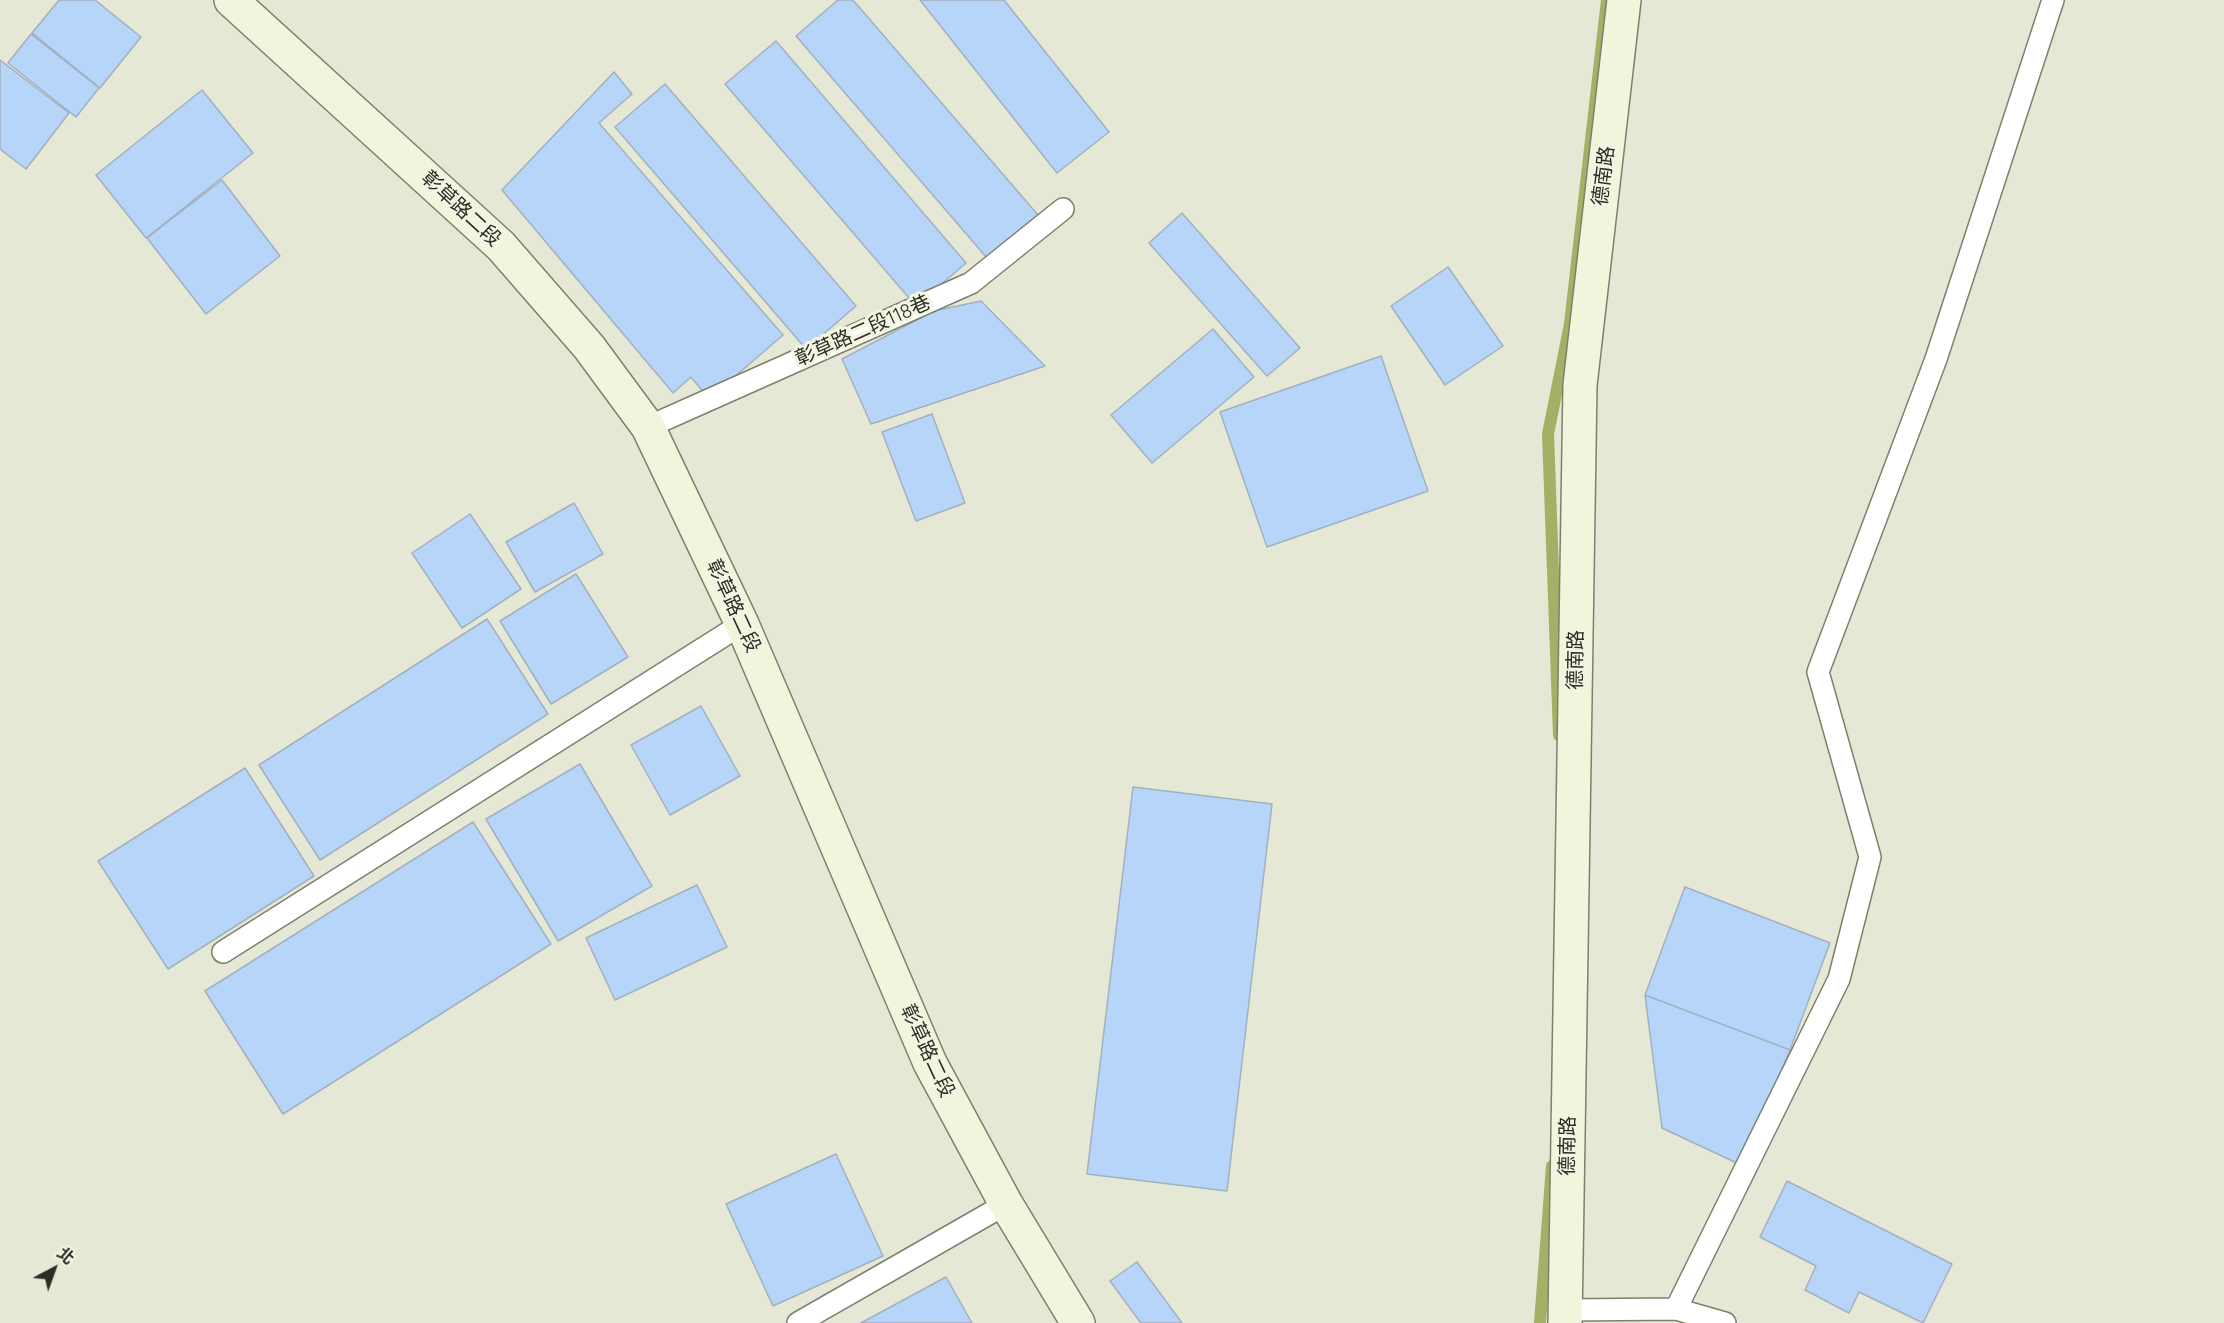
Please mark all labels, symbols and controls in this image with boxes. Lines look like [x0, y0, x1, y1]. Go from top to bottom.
street label: 德南路 [1588, 145, 1620, 207]
street label: 彰草路二段 [416, 166, 506, 252]
street label: 彰草路二段118巷 [792, 290, 934, 372]
street label: 彰草路二段 [701, 556, 765, 656]
street label: 德南路 [1563, 630, 1589, 690]
street label: 彰草路二段 [895, 1001, 959, 1101]
street label: 德南路 [1555, 1116, 1581, 1176]
north arrow [24, 1239, 84, 1299]
text: 北 [53, 1243, 78, 1268]

